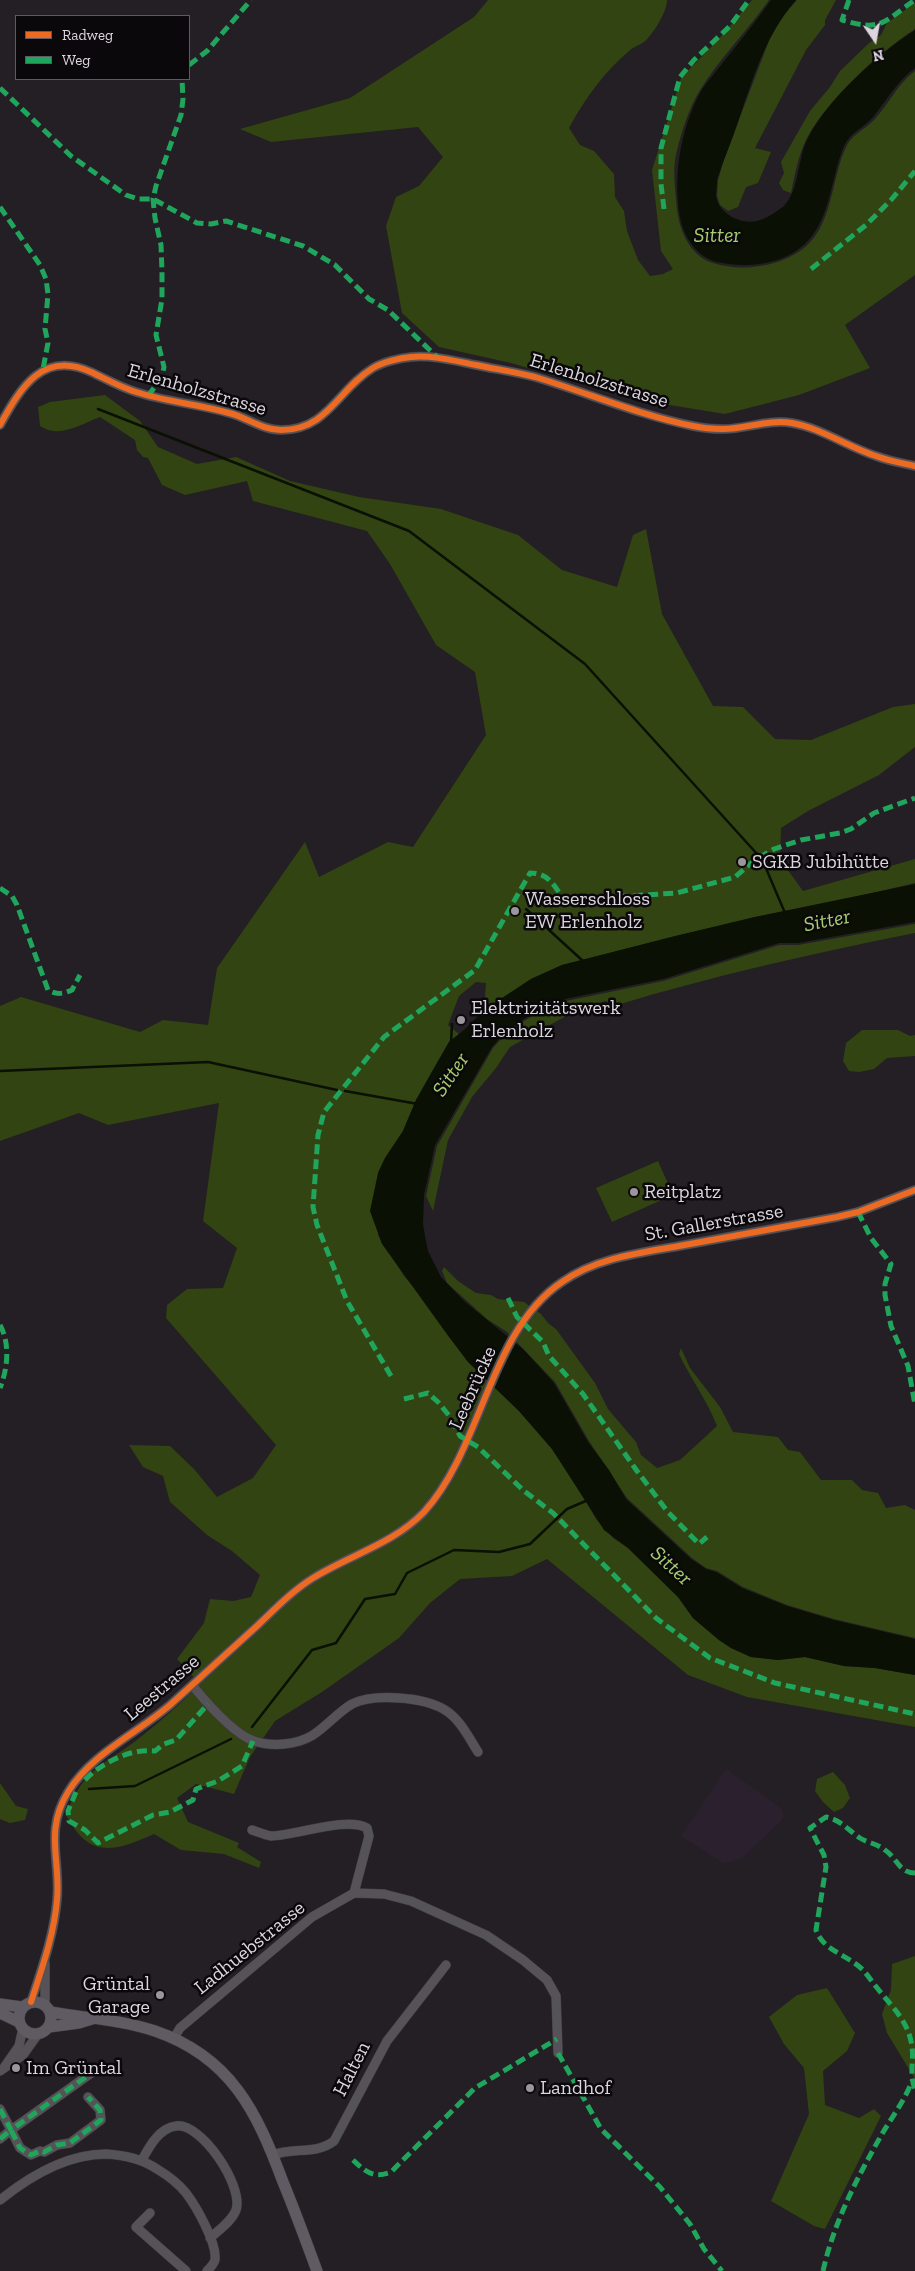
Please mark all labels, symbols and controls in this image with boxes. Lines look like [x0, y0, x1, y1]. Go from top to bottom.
legend [15, 15, 190, 80]
north arrow [850, 15, 900, 65]
text: Radweg [62, 26, 113, 44]
text: N [871, 46, 885, 65]
text: Weg [62, 51, 91, 69]
water label: Sitter [693, 223, 741, 249]
street label: Erlenholzstrasse [527, 349, 671, 413]
street label: Erlenholzstrasse [125, 359, 269, 421]
place label: SGKB Jubihütte [752, 850, 889, 874]
marker: SGKB Jubihütte [736, 856, 748, 868]
place label: Wasserschloss EW Erlenholz [525, 887, 650, 934]
water label: Sitter [801, 904, 853, 938]
marker: Wasserschloss EW Erlenholz [509, 905, 521, 917]
place label: Elektrizitätswerk Erlenholz [471, 996, 621, 1043]
marker: Elektrizitätswerk Erlenholz [455, 1014, 467, 1026]
water label: Sitter [427, 1048, 475, 1102]
place label: Reitplatz [644, 1180, 721, 1204]
marker: Reitplatz [628, 1186, 640, 1198]
street label: St. Gallerstrasse [643, 1199, 785, 1247]
street label: Leebrücke [444, 1343, 502, 1433]
water label: Sitter [645, 1541, 697, 1591]
street label: Leestrasse [119, 1650, 205, 1726]
street label: Ladhuebstrasse [190, 1896, 310, 2000]
place label: Grüntal Garage [83, 1972, 150, 2019]
marker: Grüntal Garage [154, 1989, 166, 2001]
street label: Halten [328, 2038, 376, 2100]
place label: Im Grüntal [26, 2056, 122, 2080]
marker: Im Grüntal [10, 2062, 22, 2074]
place label: Landhof [540, 2076, 611, 2100]
marker: Landhof [524, 2082, 536, 2094]

